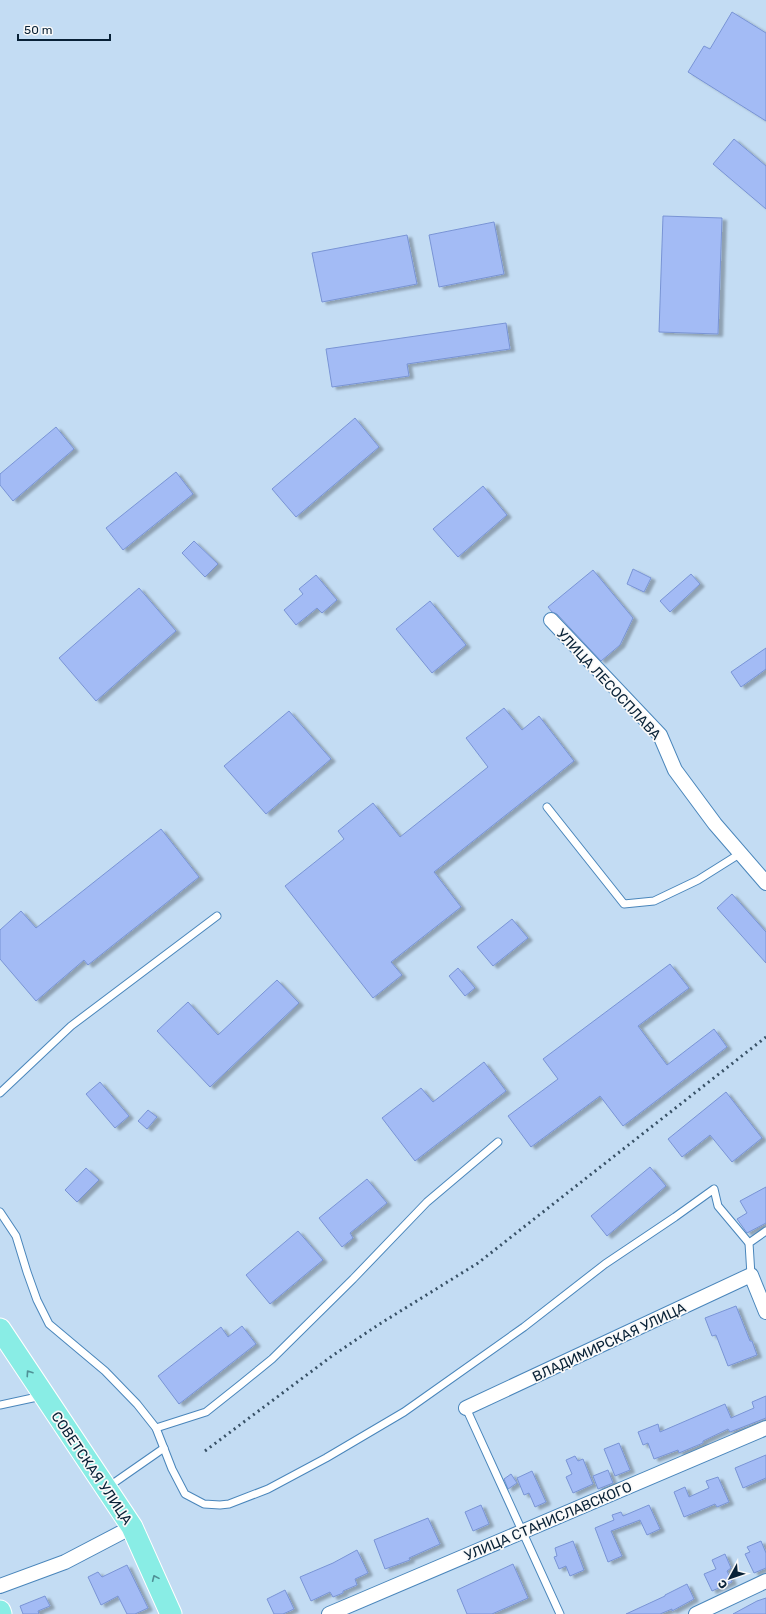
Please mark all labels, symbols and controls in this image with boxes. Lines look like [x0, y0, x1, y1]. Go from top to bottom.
scale bar [18, 16, 110, 42]
text: 50 m [24, 23, 52, 37]
street label: УЛИЦА ЛЕСОСПЛАВА [553, 625, 665, 744]
street label: ВЛАДИМИРСКАЯ УЛИЦА [530, 1299, 689, 1386]
one-way arrow [27, 1370, 34, 1377]
street label: СОВЕТСКАЯ УЛИЦА [47, 1408, 136, 1529]
street label: УЛИЦА СТАНИСЛАВСКОГО [462, 1478, 634, 1564]
north arrow [710, 1558, 750, 1598]
one-way arrow [152, 1575, 160, 1583]
text: С [715, 1577, 730, 1591]

